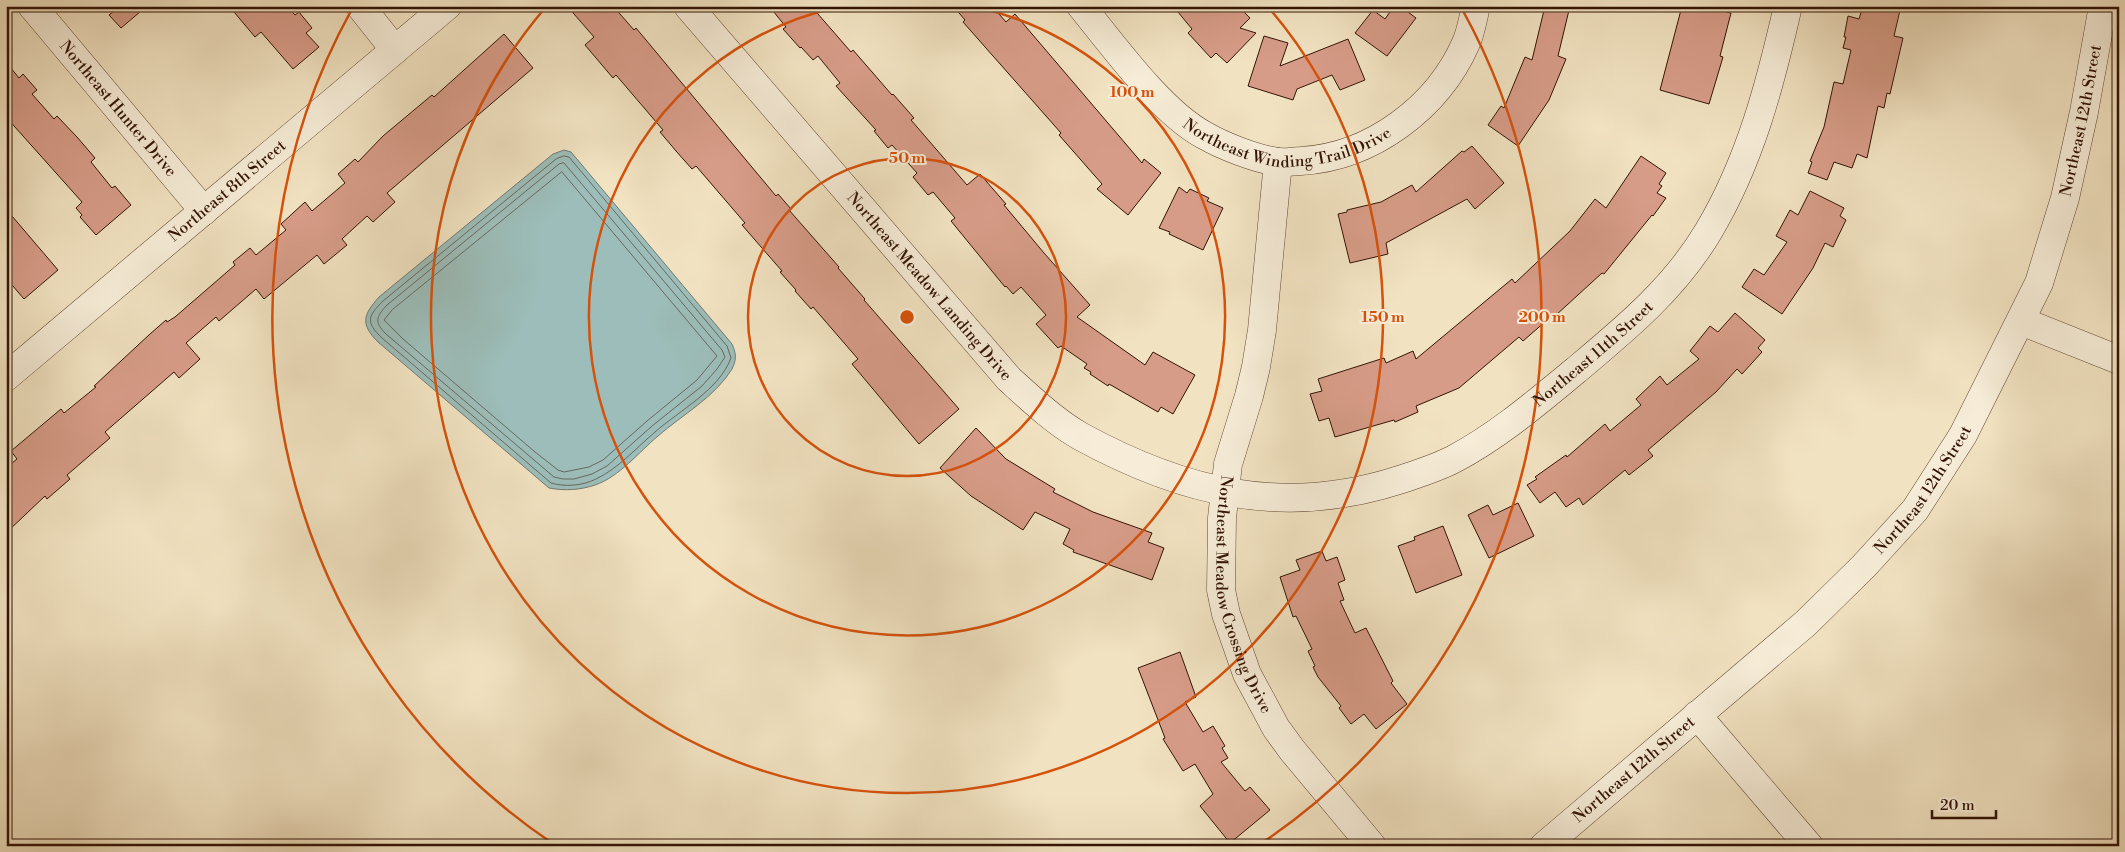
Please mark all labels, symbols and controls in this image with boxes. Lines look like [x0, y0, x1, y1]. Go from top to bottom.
street label: Northeast Hunter Drive [55, 36, 181, 181]
street label: Northeast 12th Street [2056, 43, 2106, 198]
text: 100 m [1110, 83, 1155, 102]
street label: Northeast Winding Trail Drive [1178, 107, 1398, 137]
text: Northeast Winding Trail Drive [1179, 114, 1395, 172]
street label: Northeast 8th Street [164, 136, 290, 246]
text: 50 m [889, 149, 925, 168]
street label: Northeast Meadow Landing Drive [843, 188, 1016, 385]
street label: Northeast 11th Street [1529, 297, 1658, 411]
centre of rings [898, 308, 916, 326]
text: 150 m [1361, 308, 1405, 327]
text: 200 m [1518, 308, 1566, 327]
street label: Northeast 12th Street [1870, 422, 1976, 558]
street label: Northeast Meadow Crossing Drive [1211, 474, 1276, 717]
street label: Northeast 12th Street [1569, 712, 1699, 827]
scale bar [1932, 787, 1996, 819]
text: 20 m [1940, 796, 1975, 815]

